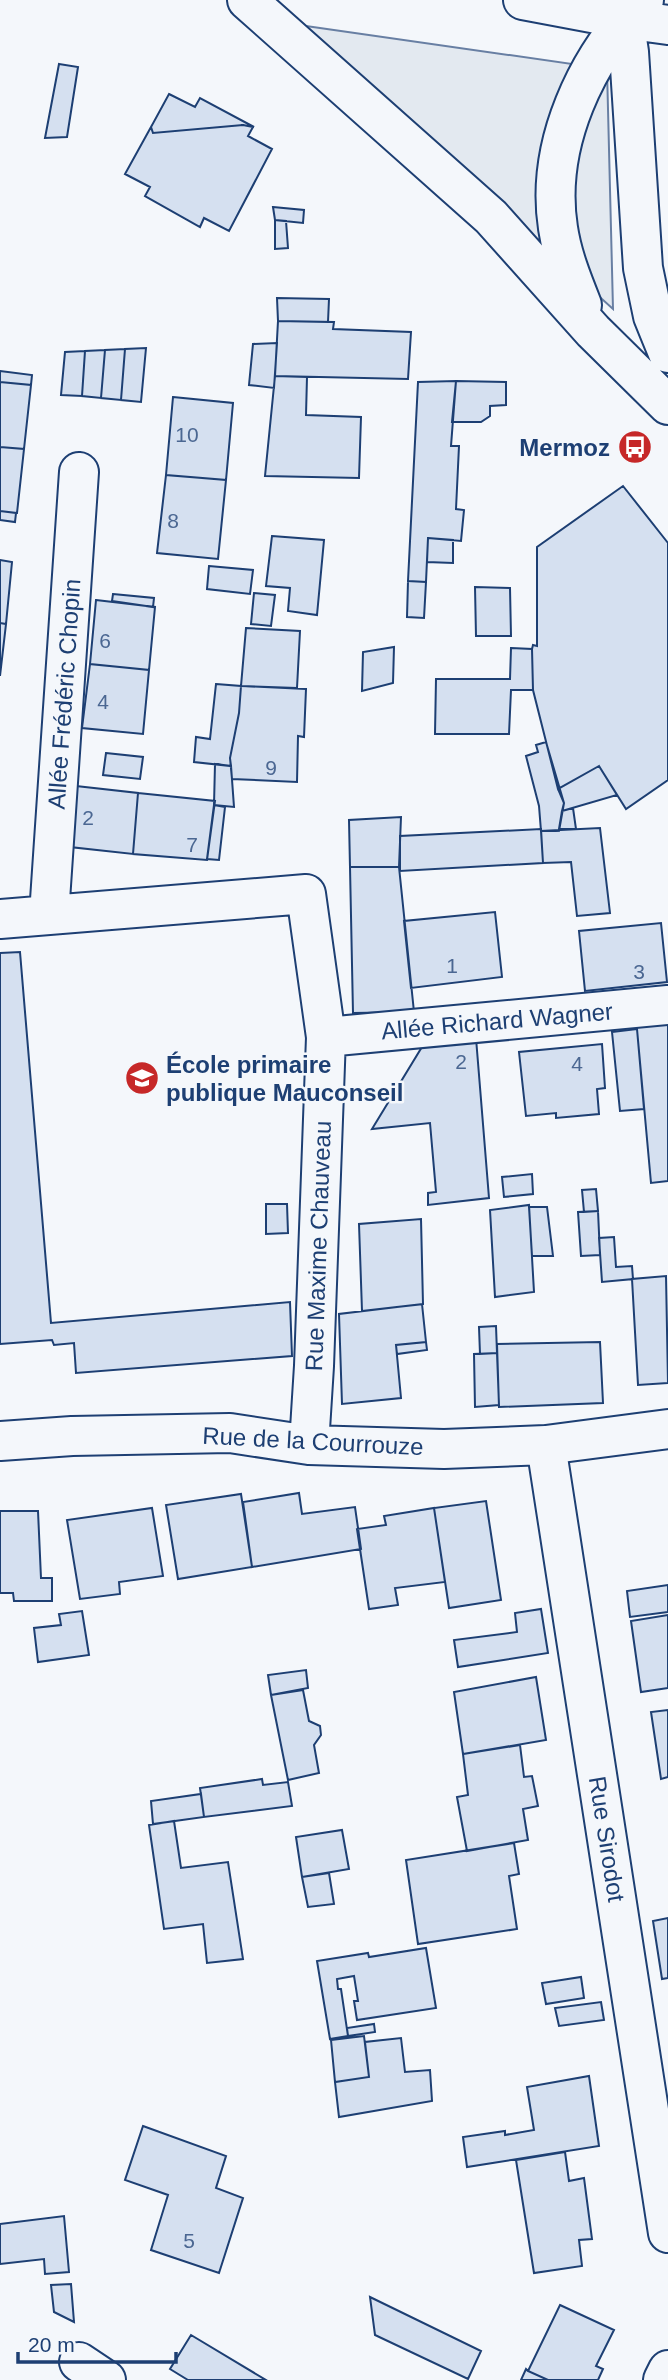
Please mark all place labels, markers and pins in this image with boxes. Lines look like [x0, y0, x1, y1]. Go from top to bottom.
bus stop icon: Mermoz [616, 428, 654, 466]
place label: Mermoz [519, 434, 610, 461]
place label: École primaire publique Mauconseil [166, 1051, 403, 1106]
school or university icon: École primaire publique Mauconseil [123, 1059, 161, 1097]

